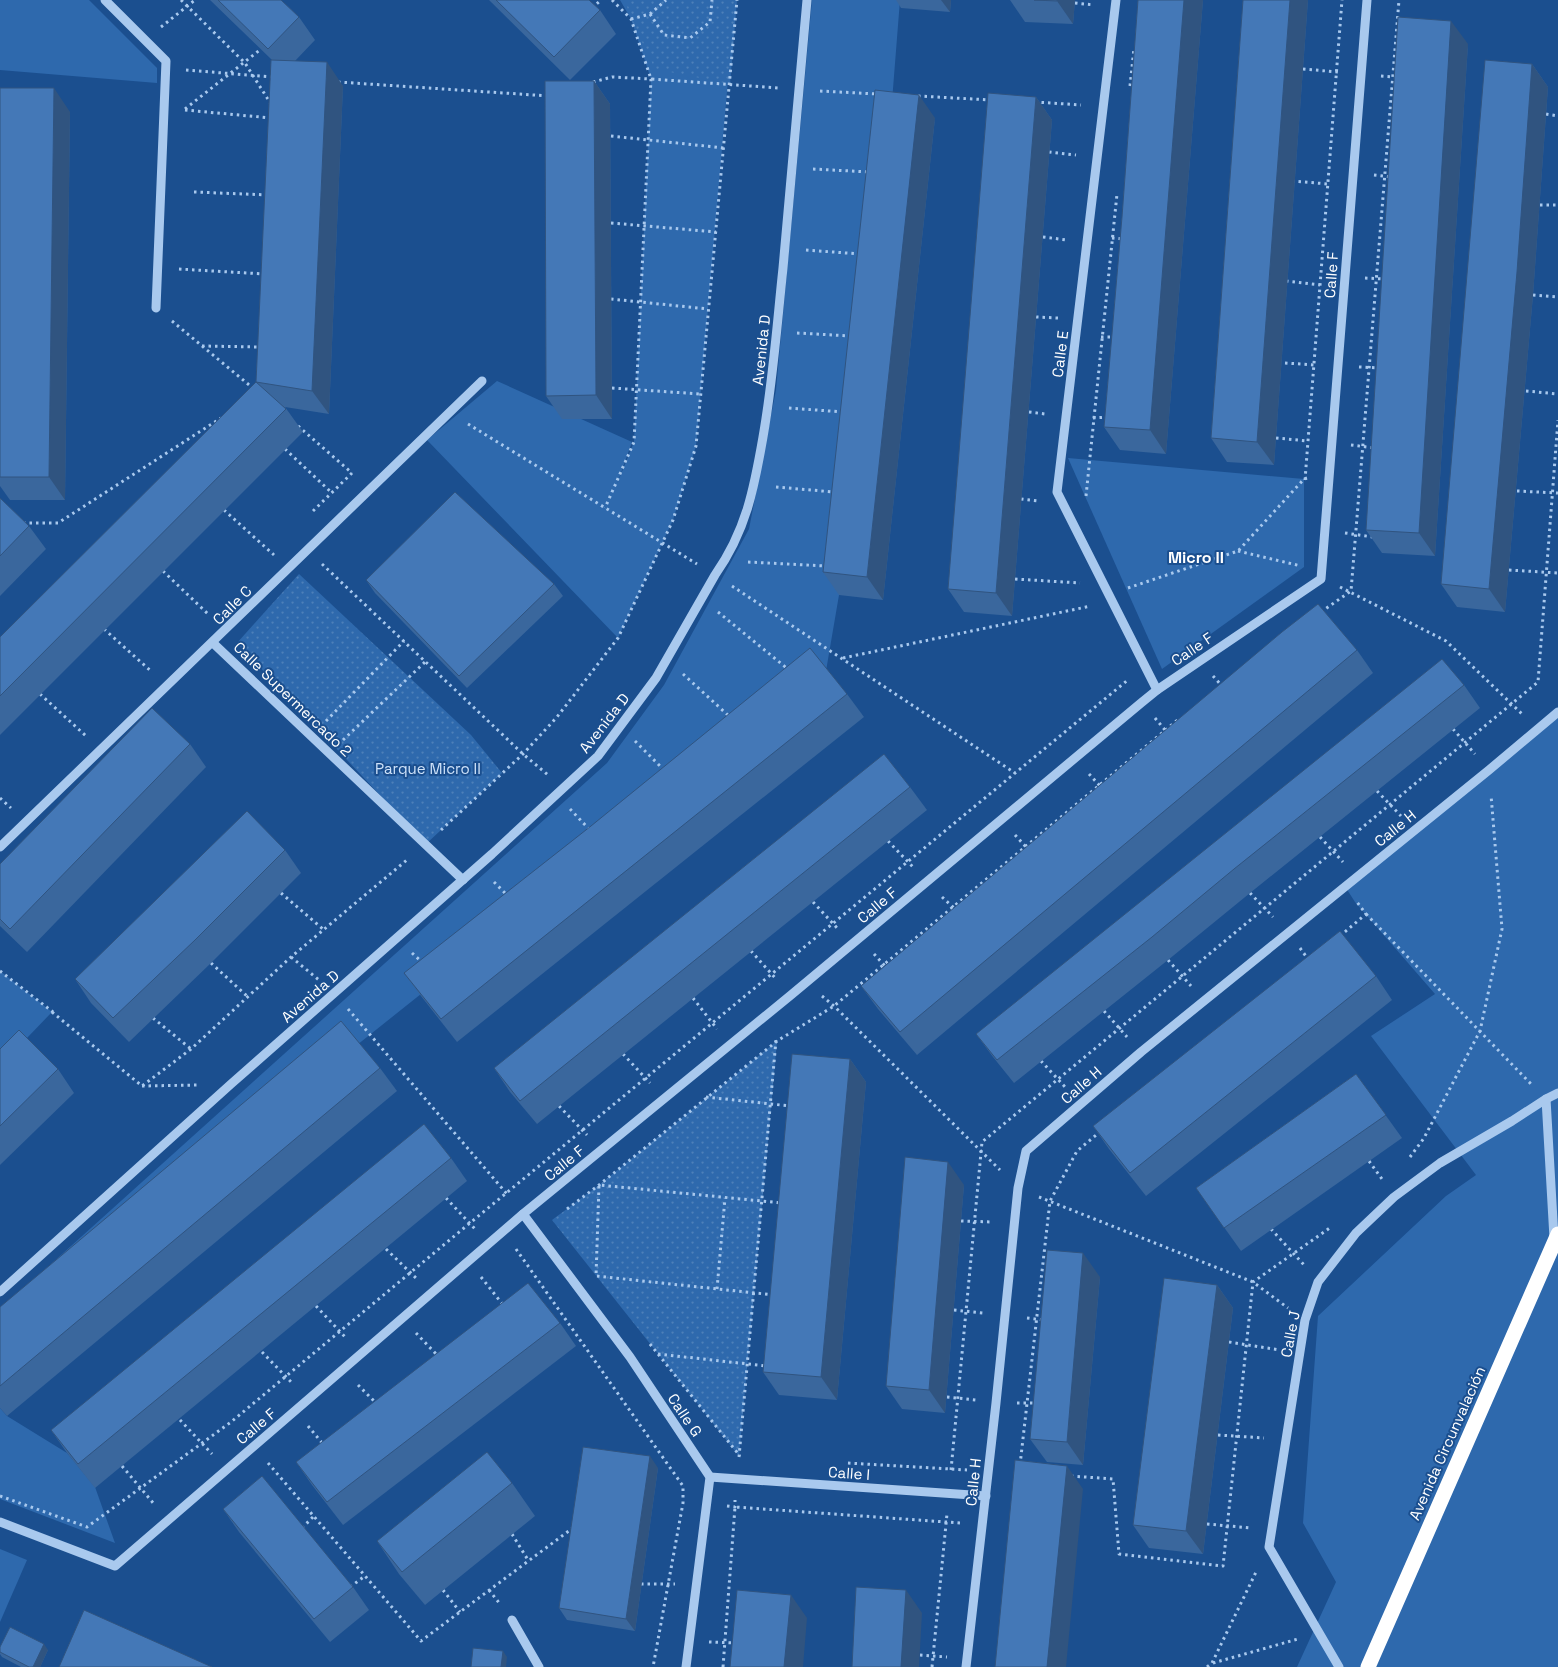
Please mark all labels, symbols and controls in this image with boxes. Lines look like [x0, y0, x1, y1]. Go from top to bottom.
street label: Calle F [1320, 251, 1342, 299]
street label: Avenida D [748, 314, 774, 386]
street label: Calle E [1048, 330, 1072, 378]
district label: Micro II [1168, 547, 1224, 568]
street label: Calle C [208, 581, 256, 629]
street label: Calle F [1167, 628, 1217, 670]
street label: Calle Supermercado 2 [230, 638, 356, 760]
street label: Avenida D [575, 689, 633, 757]
park label: Parque Micro II [375, 759, 481, 778]
street label: Calle H [1370, 805, 1420, 851]
street label: Calle F [853, 883, 901, 927]
street label: Avenida D [277, 966, 343, 1026]
street label: Calle H [1057, 1062, 1105, 1108]
street label: Calle F [540, 1141, 588, 1185]
street label: Calle J [1276, 1309, 1304, 1359]
street label: Avenida Circunvalación [1404, 1363, 1490, 1523]
street label: Calle G [664, 1390, 706, 1440]
street label: Calle F [232, 1404, 280, 1448]
street label: Calle H [961, 1457, 985, 1507]
street label: Calle I [827, 1462, 871, 1484]

